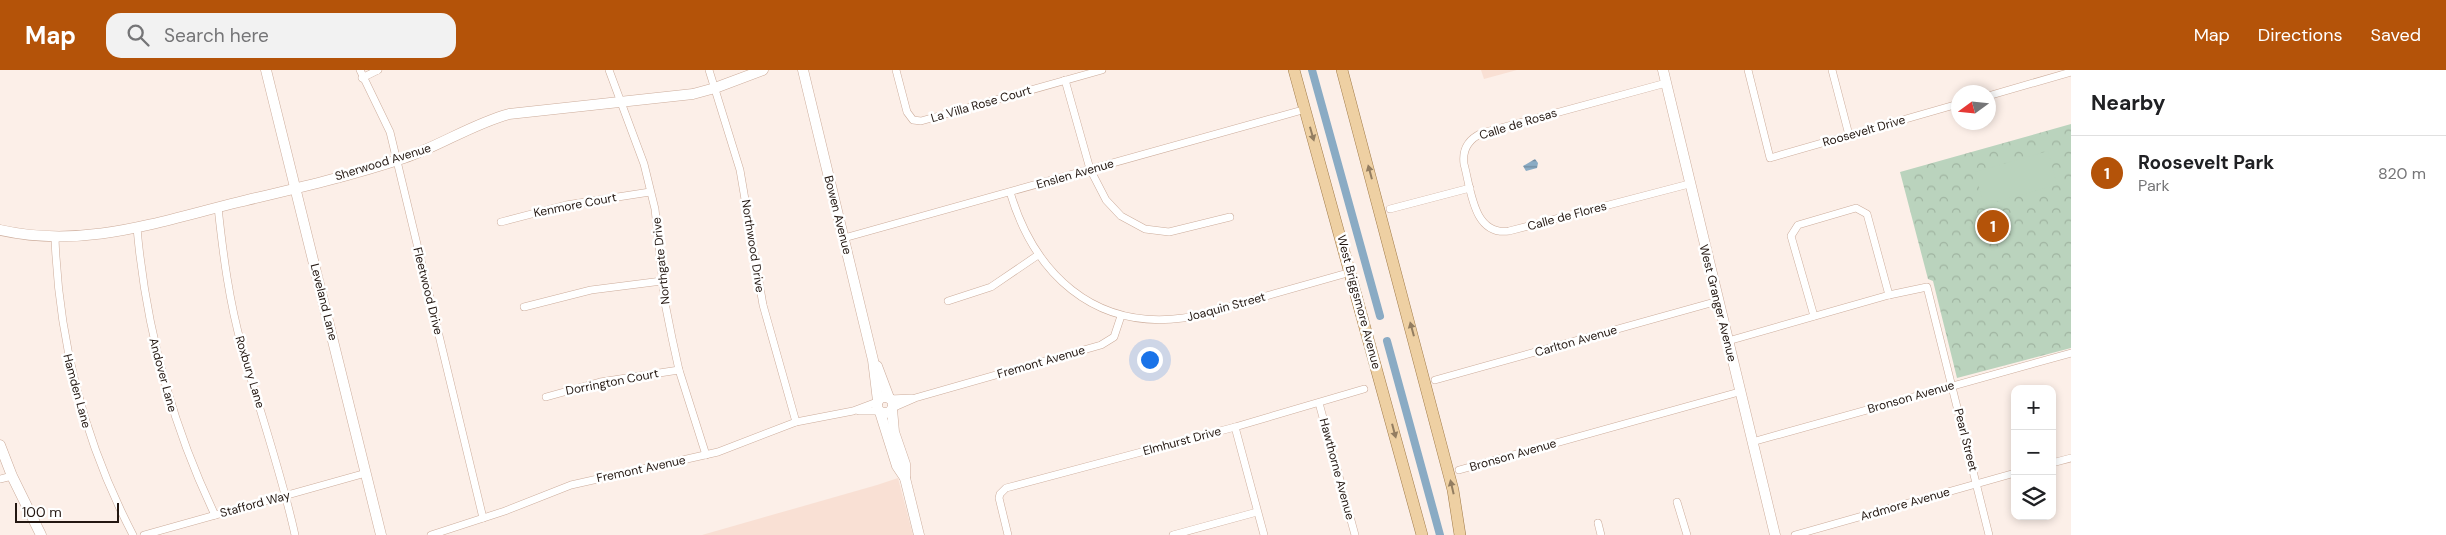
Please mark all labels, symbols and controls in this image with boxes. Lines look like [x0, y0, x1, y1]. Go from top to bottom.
search box [106, 13, 456, 58]
text: Map [25, 20, 76, 51]
icon: search [124, 21, 152, 49]
text: Search here [164, 23, 269, 48]
text: Map [2194, 23, 2230, 47]
text: Directions [2258, 23, 2343, 47]
text: Saved [2371, 23, 2421, 47]
street label: La Villa Rose Court [929, 82, 1033, 126]
north arrow [1951, 85, 1996, 130]
text: Nearby [2091, 89, 2165, 117]
street label: Calle de Rosas [1477, 105, 1559, 143]
street label: Roosevelt Drive [1821, 111, 1907, 150]
one-way arrow [1309, 126, 1317, 141]
street label: Sherwood Avenue [333, 140, 433, 184]
text: Roosevelt Park [2138, 150, 2274, 175]
street label: Enslen Avenue [1034, 155, 1116, 193]
text: 1 [2104, 163, 2110, 184]
text: 820 m [2378, 163, 2426, 184]
one-way arrow [1366, 165, 1374, 180]
street label: Bowen Avenue [820, 174, 856, 256]
text: Park [2138, 175, 2170, 196]
street label: Kenmore Court [532, 189, 618, 221]
street label: Northwood Drive [738, 198, 768, 294]
street label: Calle de Flores [1526, 198, 1608, 234]
pin: 1 [1977, 207, 2009, 245]
street label: Northgate Drive [648, 216, 674, 305]
street label: West Briggsmore Avenue [1333, 233, 1385, 371]
street label: West Granger Avenue [1696, 243, 1740, 363]
street label: Fleetwood Drive [409, 246, 447, 337]
street label: Leveland Lane [307, 262, 341, 342]
street label: Joaquin Street [1185, 289, 1267, 325]
one-way arrow [1408, 322, 1416, 337]
street label: Carlton Avenue [1533, 322, 1619, 360]
street label: Roxbury Lane [231, 334, 269, 410]
street label: Andover Lane [145, 336, 181, 414]
street label: Fremont Avenue [995, 342, 1087, 382]
your location [1137, 347, 1163, 373]
street label: Hamden Lane [59, 352, 95, 430]
street label: Dorrington Court [564, 365, 660, 399]
street label: Bronson Avenue [1866, 377, 1956, 417]
map controls [2011, 385, 2056, 520]
button: + [2011, 385, 2056, 430]
street label: Pearl Street [1950, 407, 1982, 473]
street label: Hawthorne Avenue [1316, 416, 1358, 522]
street label: Elmhurst Drive [1141, 423, 1223, 459]
one-way arrow [1390, 423, 1398, 438]
button: − [2011, 430, 2056, 475]
street label: Bronson Avenue [1468, 435, 1558, 475]
street label: Fremont Avenue [595, 452, 687, 486]
button: layers [2011, 475, 2056, 520]
one-way arrow [1448, 479, 1456, 494]
street label: Ardmore Avenue [1858, 484, 1952, 524]
street label: Stafford Way [218, 487, 292, 521]
scale bar [15, 500, 119, 523]
text: 100 m [22, 503, 62, 521]

